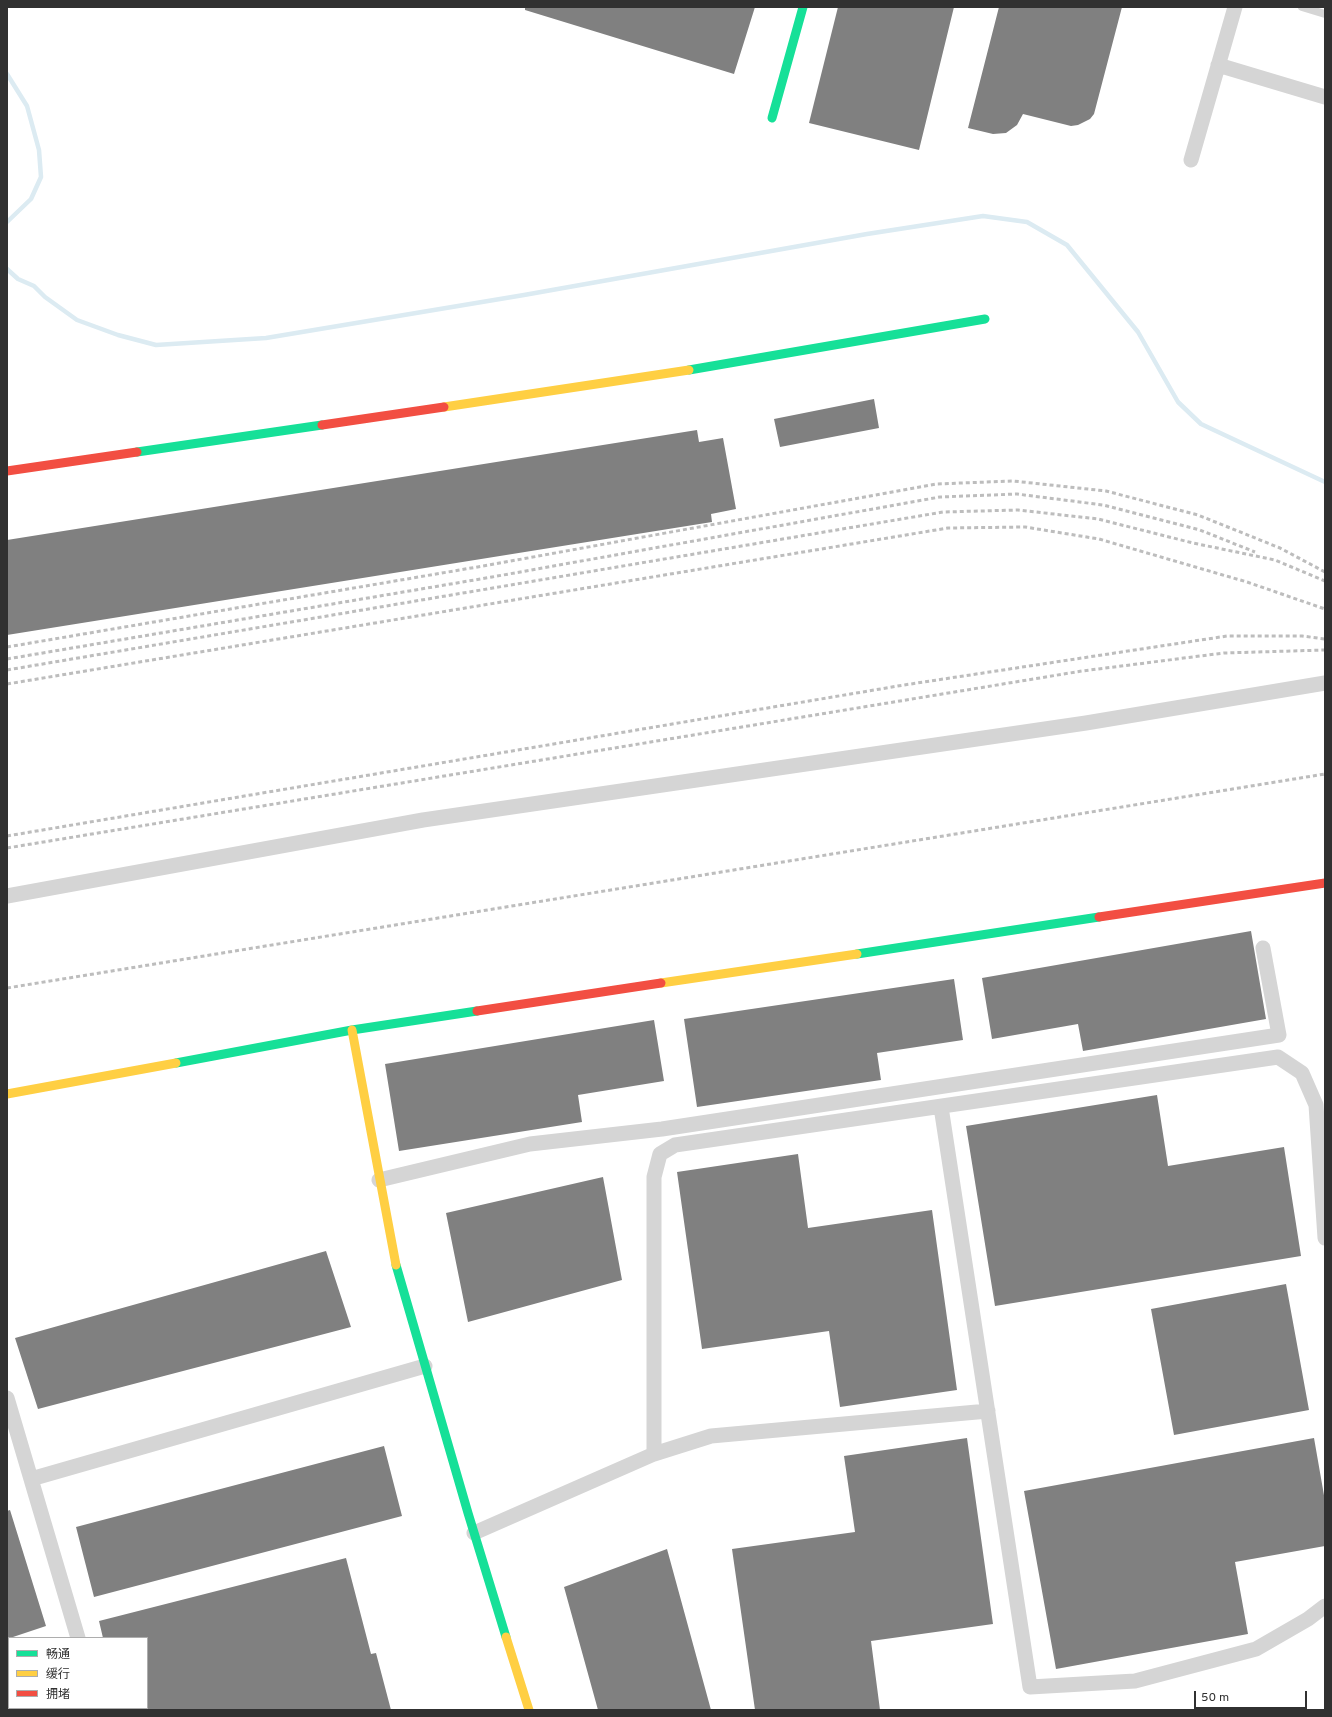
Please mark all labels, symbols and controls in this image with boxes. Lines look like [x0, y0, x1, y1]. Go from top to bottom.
legend [8, 1637, 148, 1709]
text: 畅通 [46, 1647, 70, 1663]
text: 缓行 [46, 1667, 70, 1683]
scale bar [1196, 1683, 1309, 1709]
text: 拥堵 [46, 1687, 70, 1703]
text: 50 m [1201, 1690, 1229, 1706]

